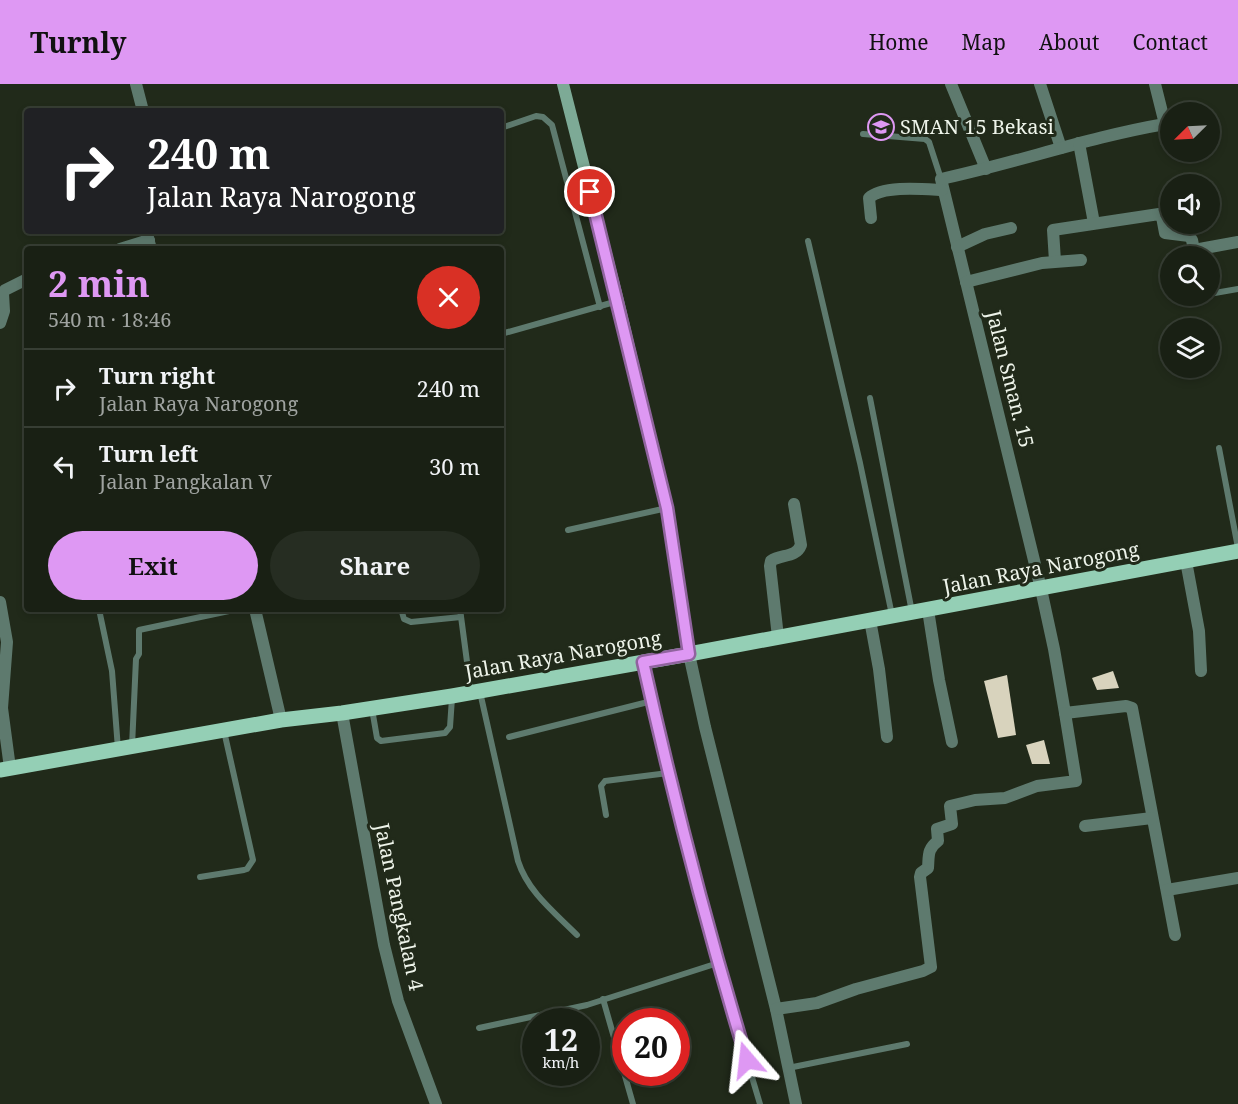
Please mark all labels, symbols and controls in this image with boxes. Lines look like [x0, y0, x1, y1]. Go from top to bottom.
text: Turnly [30, 23, 126, 61]
text: Home [869, 28, 929, 56]
text: Map [962, 28, 1006, 56]
text: About [1039, 28, 1100, 56]
text: Contact [1133, 28, 1208, 56]
north arrow [1160, 102, 1220, 162]
map controls [1160, 102, 1220, 378]
school or university icon: SMAN 15 Bekasi [866, 112, 896, 142]
place label: SMAN 15 Bekasi [900, 113, 1055, 140]
text: 240 m [147, 124, 271, 181]
icon: right [48, 132, 126, 210]
pin [564, 166, 615, 217]
button: sound [1160, 174, 1220, 234]
icon: arrive [573, 175, 606, 208]
text: Jalan Raya Narogong [147, 178, 416, 215]
button: search [1160, 246, 1220, 306]
text: 2 min [48, 259, 150, 308]
button: close [417, 266, 480, 329]
text: 540 m · 18:46 [48, 306, 171, 333]
street label: Jalan Sman. 15 [980, 306, 1041, 450]
button: layers [1160, 318, 1220, 378]
text: Turn right [99, 360, 215, 390]
icon: right [48, 372, 81, 405]
text: 240 m [417, 373, 480, 403]
text: Jalan Raya Narogong [99, 390, 298, 417]
text: Turn left [99, 438, 198, 468]
icon: left [48, 450, 81, 483]
text: 30 m [429, 451, 480, 481]
text: Jalan Pangkalan V [99, 468, 272, 495]
button: Exit [48, 531, 258, 600]
button: Share [270, 531, 480, 600]
street label: Jalan Raya Narogong [940, 535, 1141, 600]
street label: Jalan Raya Narogong [462, 624, 664, 685]
street label: Jalan Pangkalan 4 [368, 820, 430, 993]
speed limit sign: 20 [612, 1008, 690, 1086]
text: 12 [544, 1019, 578, 1060]
position arrow [715, 1028, 779, 1092]
text: km/h [543, 1052, 579, 1072]

